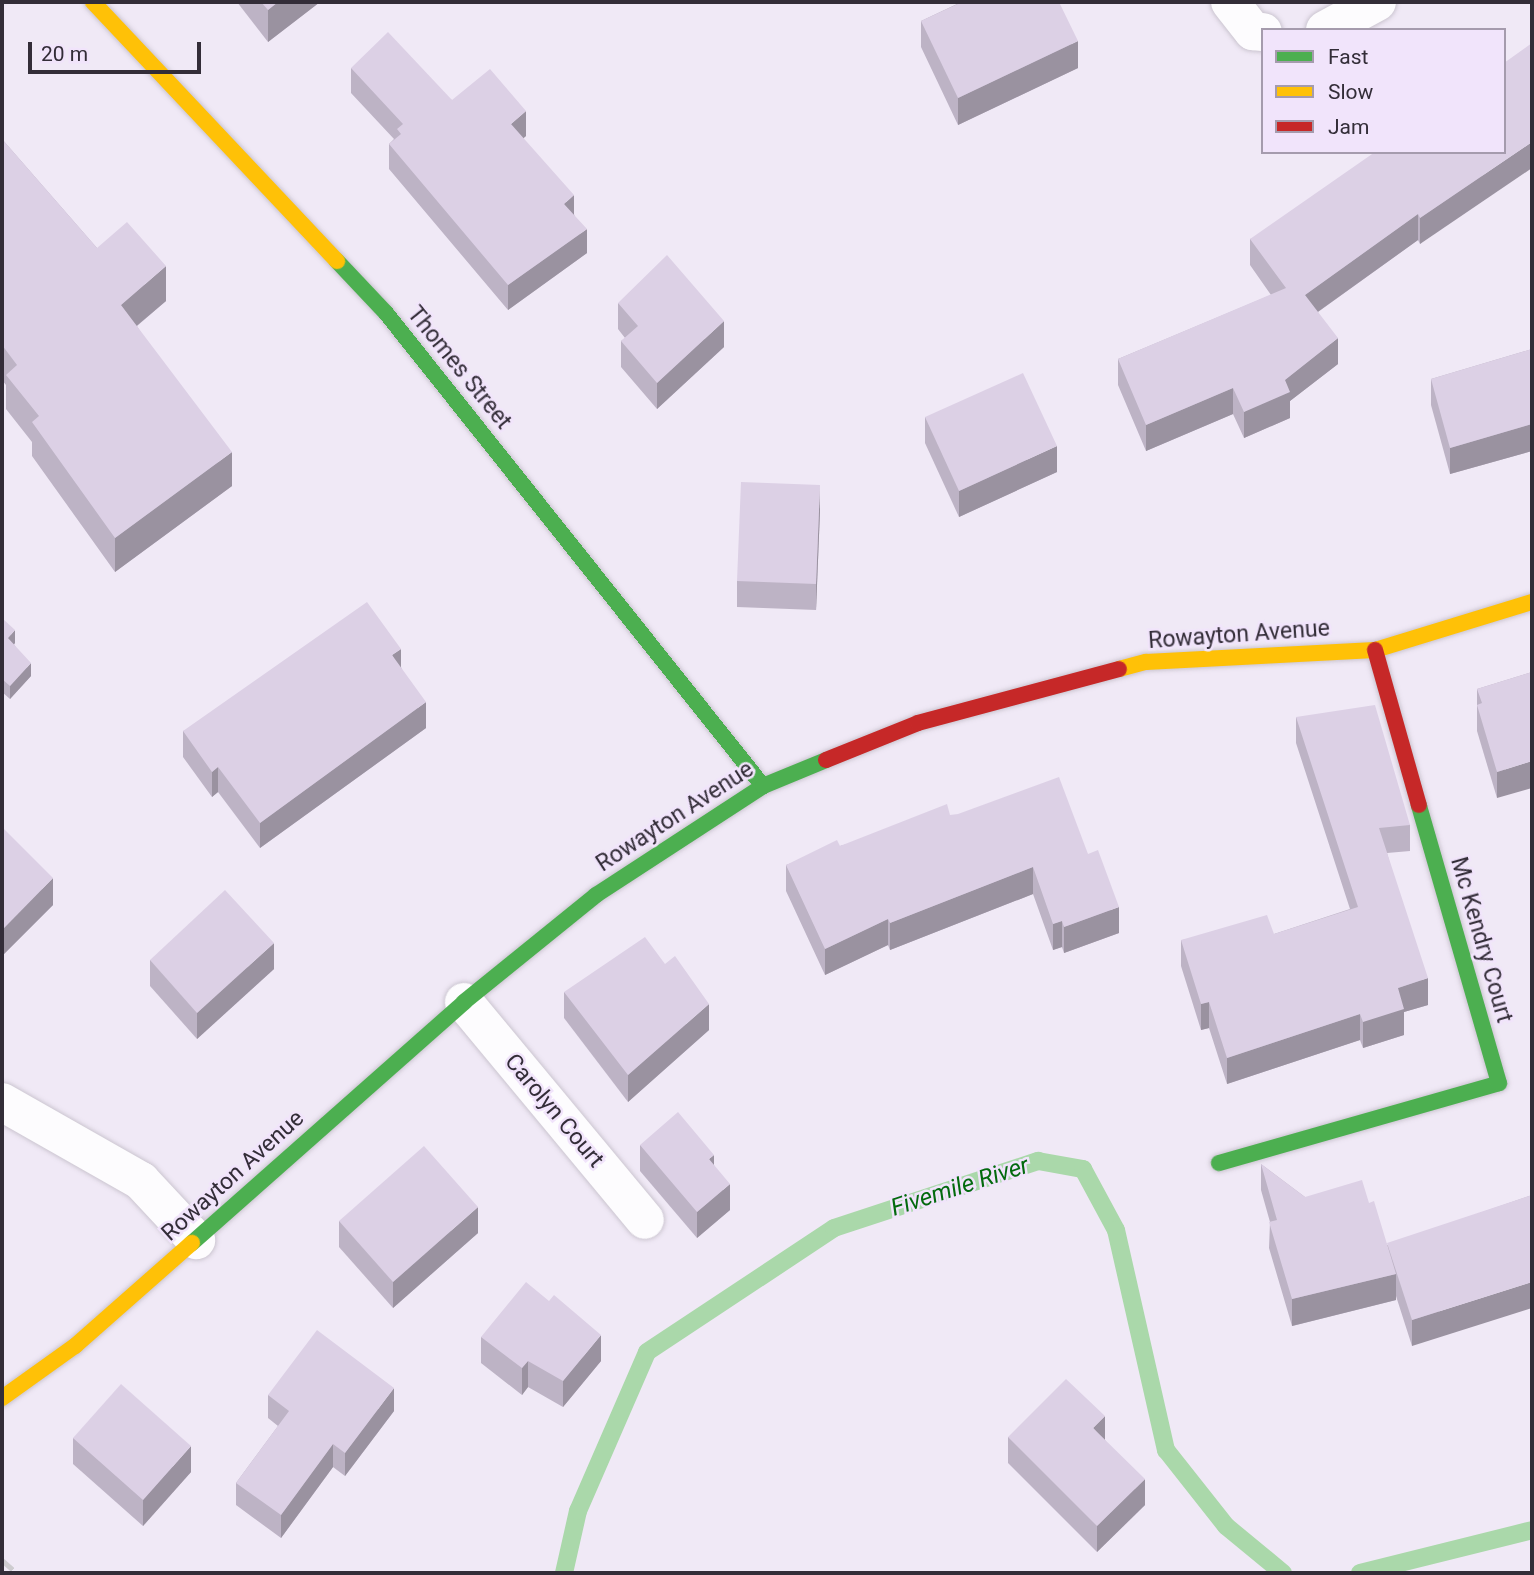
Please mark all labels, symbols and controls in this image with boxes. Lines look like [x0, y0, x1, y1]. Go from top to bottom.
scale bar [32, 28, 205, 72]
legend [1261, 28, 1506, 154]
text: 20 m [41, 42, 88, 66]
text: Fast [1328, 45, 1368, 69]
text: Slow [1328, 80, 1373, 104]
text: Jam [1328, 115, 1369, 139]
street label: Thomes Street [401, 301, 517, 435]
street label: Rowayton Avenue [1147, 615, 1331, 655]
street label: Rowayton Avenue [591, 756, 759, 878]
street label: Mc Kendry Court [1444, 854, 1518, 1026]
street label: Carolyn Court [499, 1049, 609, 1173]
street label: Rowayton Avenue [156, 1105, 310, 1247]
water label: Fivemile River [887, 1151, 1033, 1223]

